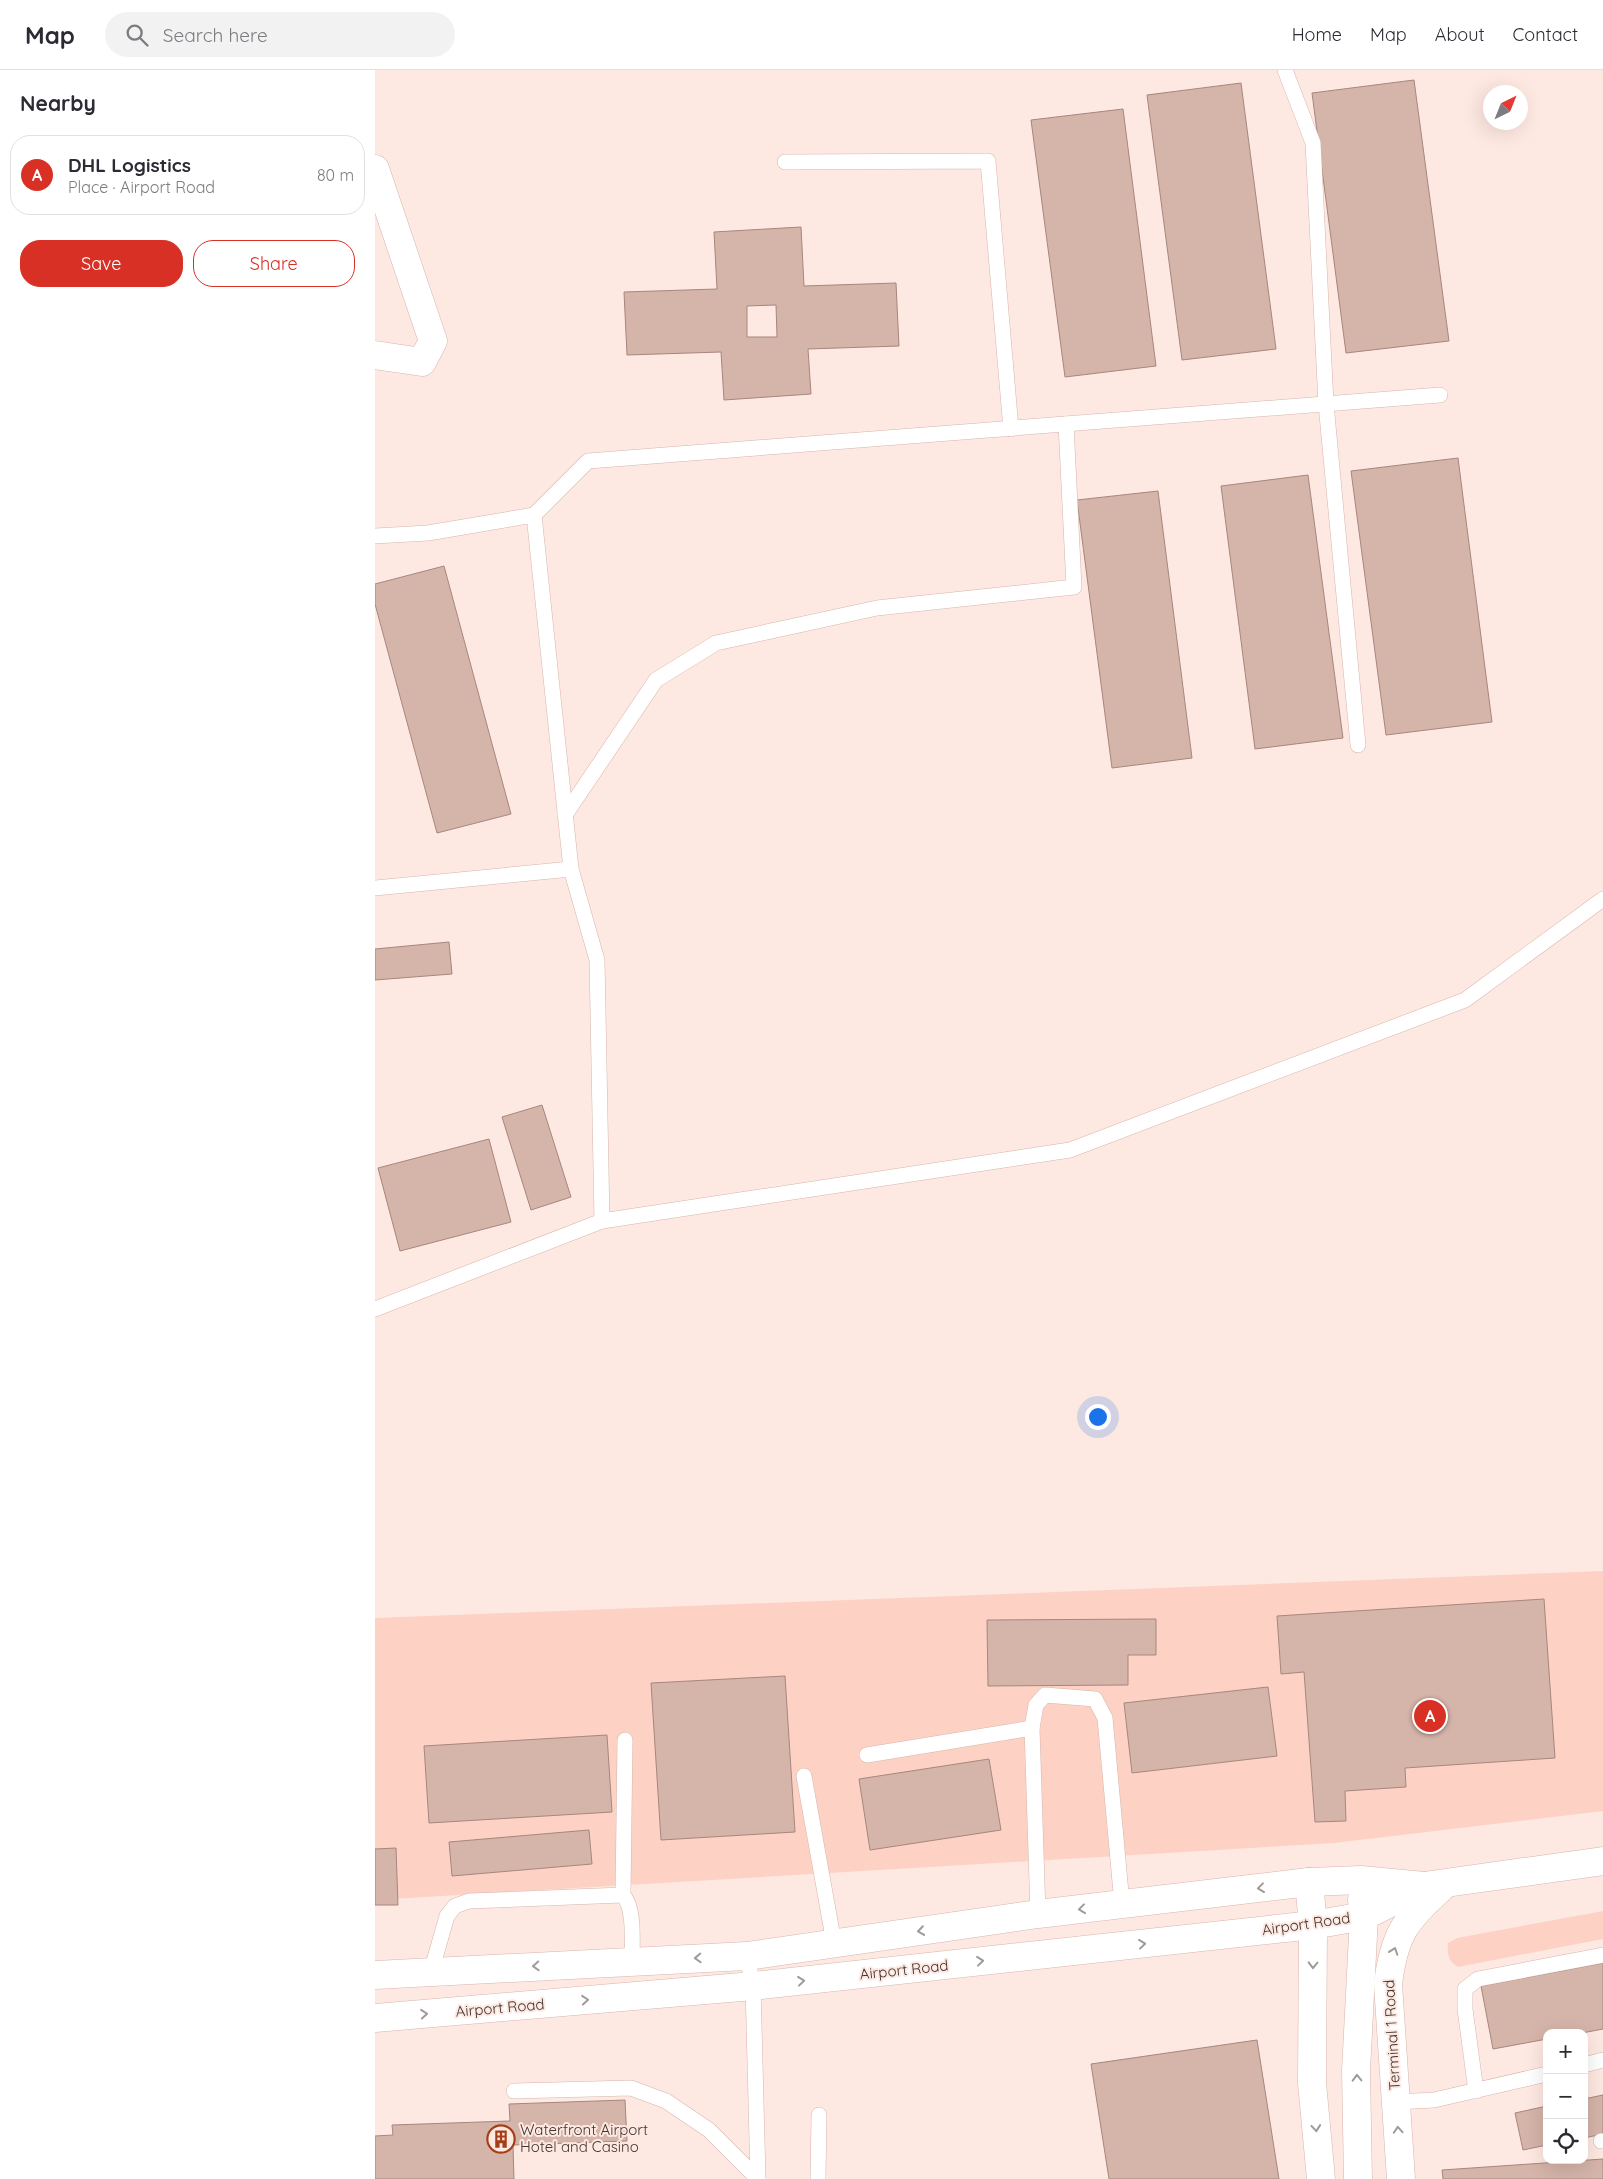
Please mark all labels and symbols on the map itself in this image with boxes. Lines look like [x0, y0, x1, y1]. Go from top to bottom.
north arrow [1483, 85, 1528, 130]
your location [1085, 1404, 1111, 1430]
pin: A [1414, 1697, 1446, 1735]
one-way arrow [1257, 1882, 1265, 1893]
one-way arrow [1078, 1903, 1086, 1914]
street label: Airport Road [1261, 1908, 1351, 1939]
one-way arrow [917, 1925, 925, 1936]
one-way arrow [1138, 1939, 1146, 1950]
one-way arrow [1388, 1948, 1398, 1956]
one-way arrow [694, 1953, 702, 1963]
street label: Airport Road [859, 1955, 949, 1984]
one-way arrow [977, 1956, 985, 1967]
one-way arrow [531, 1961, 539, 1972]
one-way arrow [1308, 1962, 1318, 1970]
one-way arrow [798, 1976, 806, 1987]
street label: Terminal 1 Road [1379, 1979, 1404, 2091]
street label: Airport Road [455, 1994, 545, 2021]
one-way arrow [582, 1995, 590, 2006]
one-way arrow [420, 2009, 428, 2020]
one-way arrow [1351, 2074, 1362, 2082]
place label: Waterfront Airport Hotel and Casino [520, 2120, 648, 2156]
building icon: Waterfront Airport Hotel and Casino [486, 2124, 516, 2154]
one-way arrow [1310, 2124, 1321, 2132]
one-way arrow [1392, 2126, 1403, 2134]

